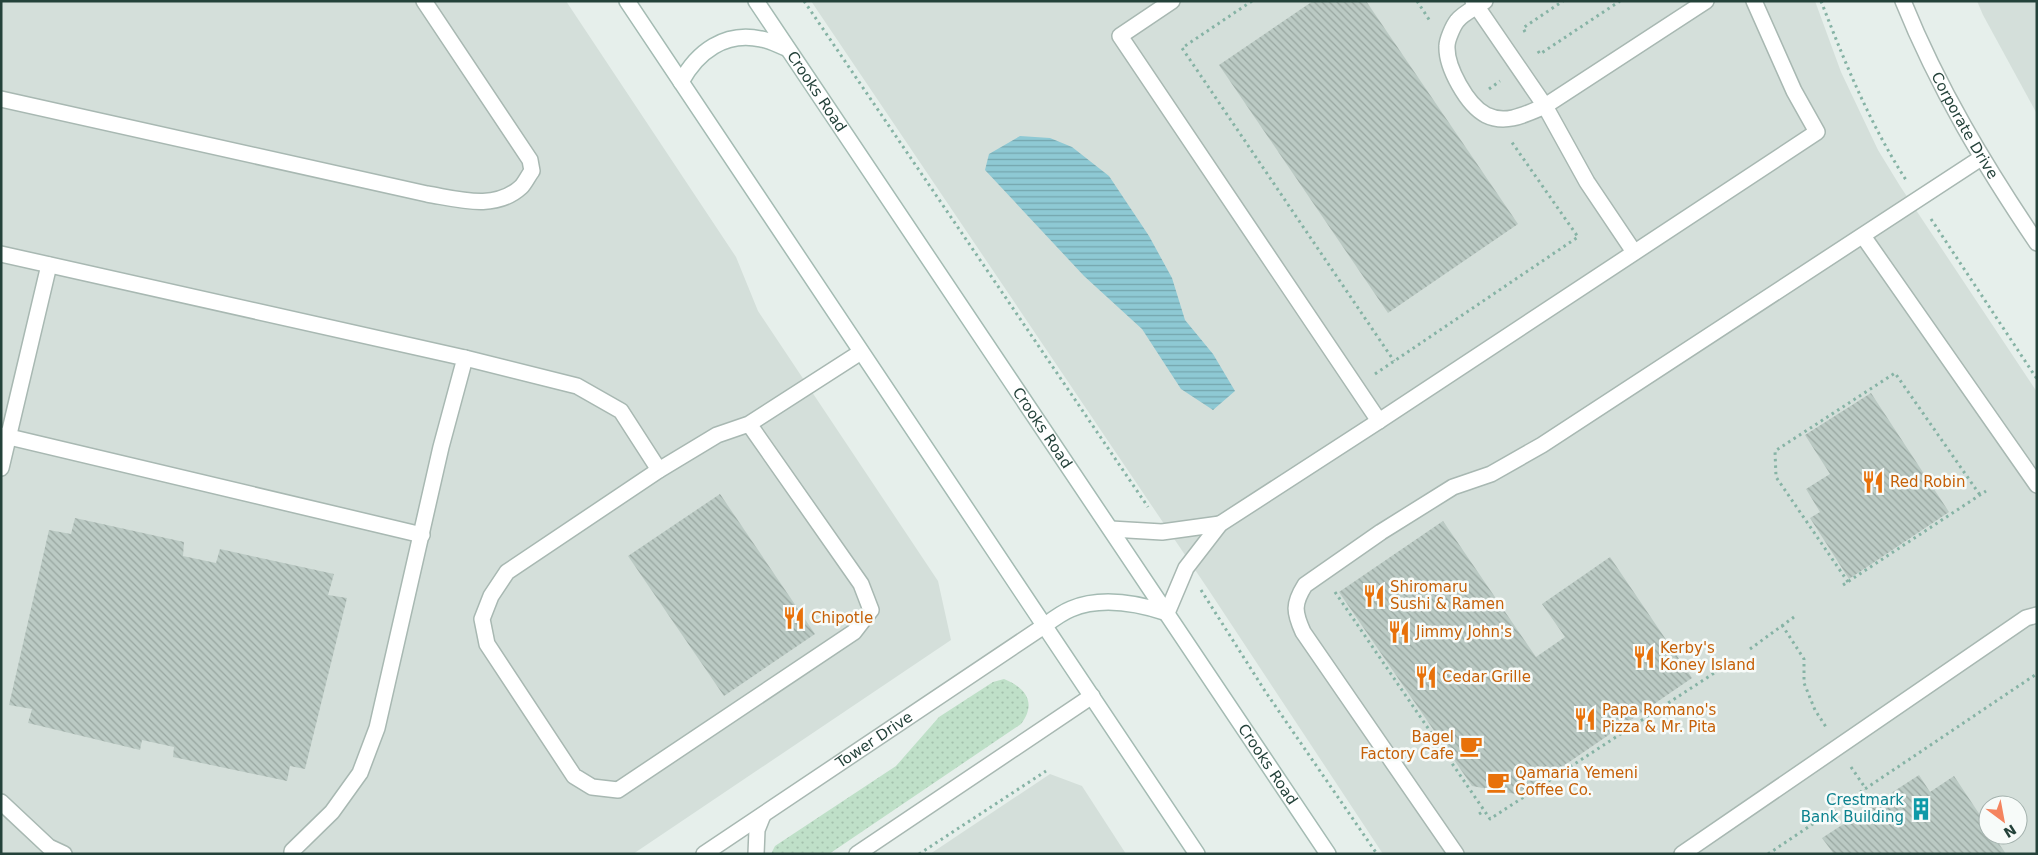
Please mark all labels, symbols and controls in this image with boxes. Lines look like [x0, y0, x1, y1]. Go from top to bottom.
street label: Crooks Road [783, 48, 850, 135]
street label: Corporate Drive [1927, 69, 2002, 182]
street label: Crooks Road [1009, 384, 1076, 472]
restaurant icon: Red Robin [1860, 469, 1886, 495]
place label: Red Robin [1890, 473, 1965, 491]
place label: Shiromaru Sushi & Ramen [1390, 578, 1504, 613]
restaurant icon: Shiromaru Sushi & Ramen [1361, 583, 1387, 609]
restaurant icon: Chipotle [781, 605, 807, 631]
place label: Chipotle [811, 609, 873, 627]
restaurant icon: Jimmy John's [1386, 619, 1412, 645]
place label: Jimmy John's [1415, 623, 1512, 641]
place label: Kerby's Koney Island [1660, 639, 1755, 674]
restaurant icon: Kerby's Koney Island [1631, 644, 1657, 670]
restaurant icon: Cedar Grille [1413, 664, 1439, 690]
place label: Cedar Grille [1442, 668, 1531, 686]
place label: Papa Romano's Pizza & Mr. Pita [1602, 701, 1717, 736]
restaurant icon: Papa Romano's Pizza & Mr. Pita [1572, 706, 1598, 732]
street label: Tower Drive [832, 708, 916, 772]
street label: Crooks Road [1234, 720, 1301, 808]
place label: Bagel Factory Cafe [1360, 728, 1454, 763]
cafe icon: Bagel Factory Cafe [1458, 733, 1484, 759]
place label: Qamaria Yemeni Coffee Co. [1515, 764, 1638, 799]
cafe icon: Qamaria Yemeni Coffee Co. [1485, 769, 1511, 795]
place label: Crestmark Bank Building [1801, 791, 1904, 826]
north arrow [1978, 795, 2028, 845]
building icon: Crestmark Bank Building [1908, 796, 1934, 822]
text: N [2001, 821, 2019, 841]

